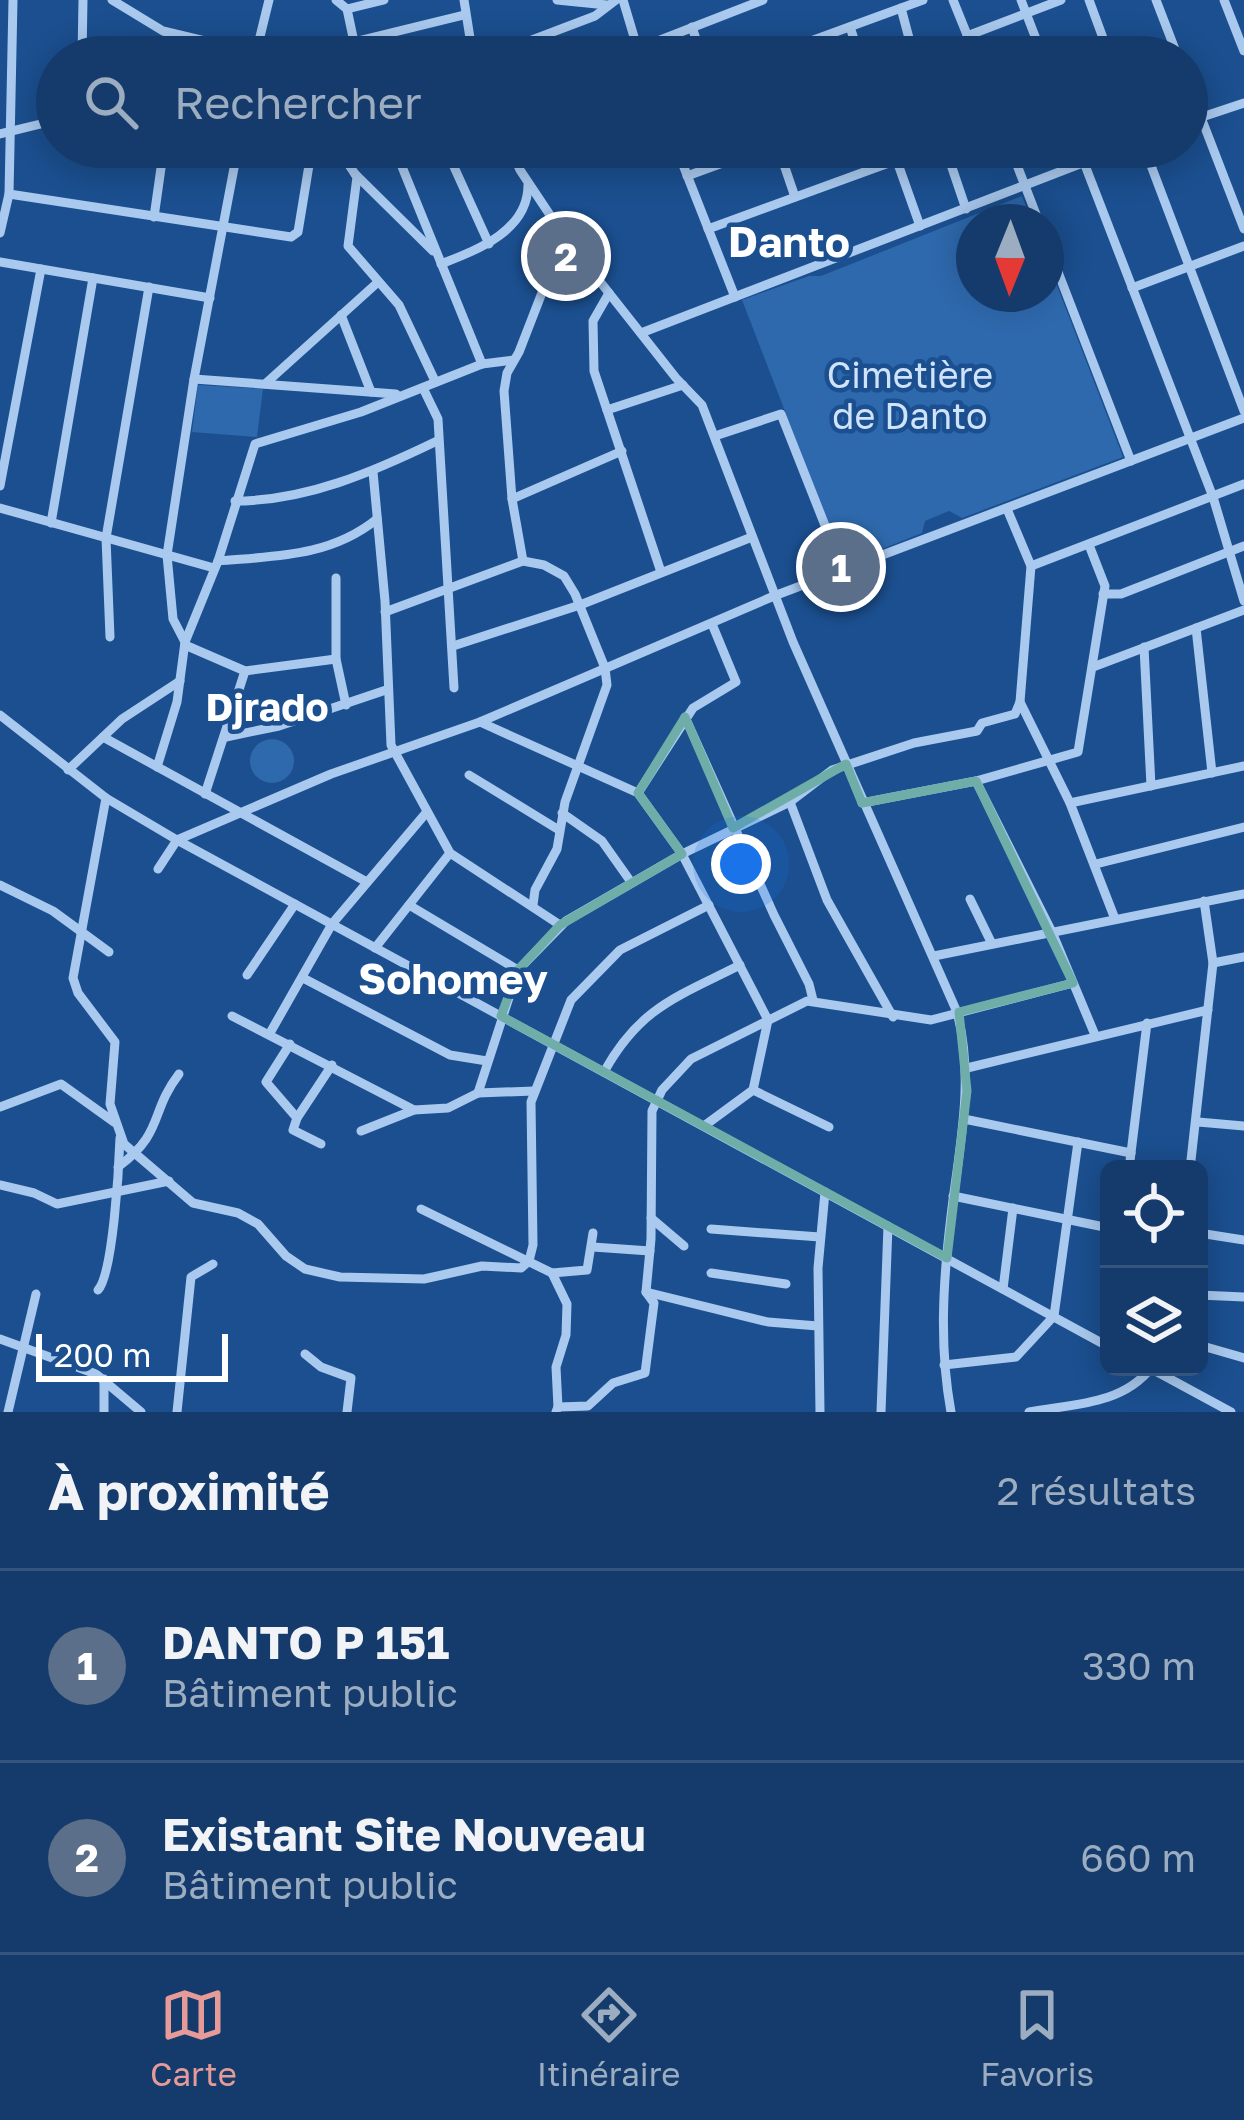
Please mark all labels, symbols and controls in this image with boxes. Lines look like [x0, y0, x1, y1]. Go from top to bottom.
search box [36, 36, 1208, 168]
icon: search [78, 69, 144, 135]
text: Rechercher [174, 75, 422, 129]
north arrow [956, 204, 1064, 312]
pin: 2 [527, 211, 605, 301]
district label: Danto [728, 216, 850, 266]
park label: Cimetière de Danto [827, 353, 993, 437]
pin: 1 [802, 522, 880, 612]
district label: Djrado [205, 683, 329, 730]
your location [711, 834, 771, 894]
district label: Sohomey [358, 953, 548, 1003]
map controls [1100, 1160, 1208, 1376]
button: locate [1100, 1160, 1208, 1268]
button: layers [1100, 1268, 1208, 1376]
scale bar [36, 1328, 228, 1381]
text: 200 m [54, 1335, 152, 1374]
text: À proximité [48, 1460, 330, 1521]
text: 2 résultats [997, 1467, 1196, 1514]
text: DANTO P 151 [162, 1615, 449, 1669]
text: 1 [77, 1642, 97, 1689]
text: 330 m [1082, 1642, 1196, 1689]
text: Bâtiment public [162, 1669, 458, 1716]
text: Existant Site Nouveau [162, 1807, 646, 1861]
text: 2 [75, 1834, 99, 1881]
text: 660 m [1080, 1834, 1196, 1881]
text: Bâtiment public [162, 1861, 458, 1908]
tab: Carte [150, 1982, 237, 2093]
tab: Itinéraire [537, 1982, 680, 2093]
tab: Favoris [980, 1982, 1094, 2093]

